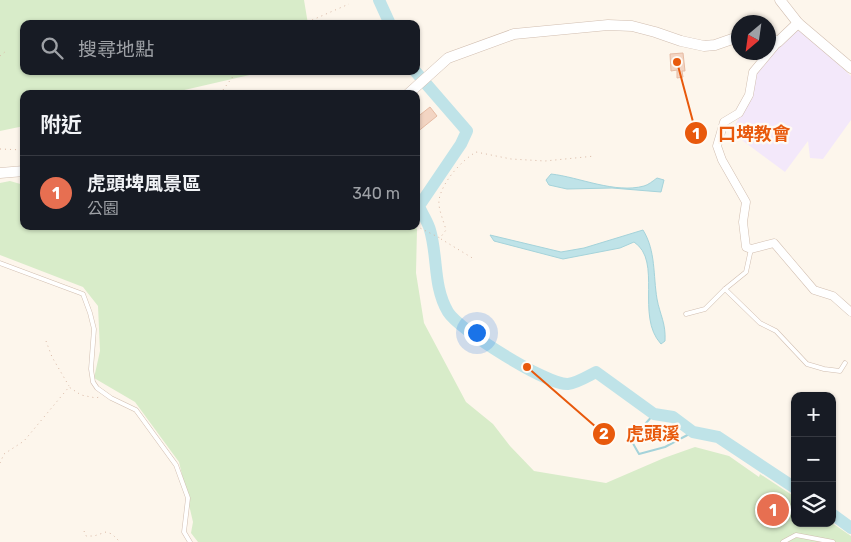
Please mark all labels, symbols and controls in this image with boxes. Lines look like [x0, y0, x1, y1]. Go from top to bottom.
north arrow [731, 15, 776, 60]
search box [20, 20, 420, 75]
icon: search [38, 34, 66, 62]
text: 搜尋地點 [78, 38, 154, 61]
text: 附近 [40, 112, 82, 137]
callout: 口埤教會 [683, 117, 800, 150]
text: 口埤教會 [718, 123, 791, 145]
text: 1 [692, 125, 700, 143]
text: 虎頭埤風景區 [87, 172, 201, 195]
text: 1 [52, 184, 60, 203]
text: 340 m [352, 184, 400, 203]
text: 公園 [87, 199, 119, 218]
your location [464, 320, 490, 346]
map controls [791, 392, 836, 527]
button: + [791, 392, 836, 437]
callout: 虎頭溪 [591, 417, 690, 450]
text: 虎頭溪 [626, 423, 680, 445]
text: 2 [599, 425, 609, 443]
button: − [791, 437, 836, 482]
button: layers [791, 482, 836, 527]
pin: 1 [757, 491, 789, 529]

